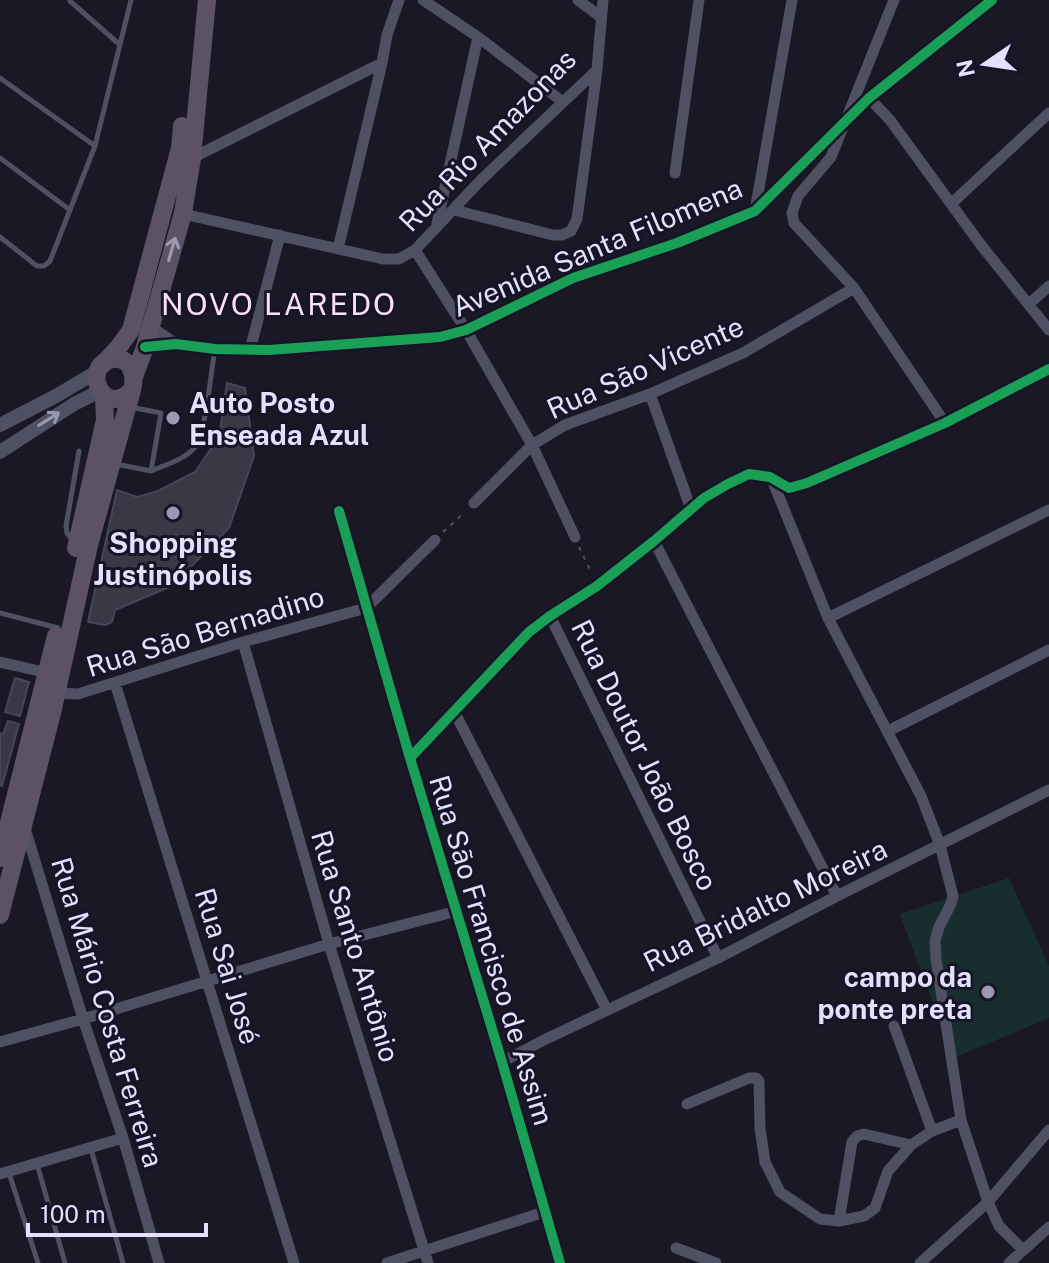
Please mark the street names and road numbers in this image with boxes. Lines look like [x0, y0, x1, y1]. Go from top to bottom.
street label: Rua Rio Amazonas [392, 42, 582, 238]
street label: Avenida Santa Filomena [447, 171, 747, 323]
street label: Rua São Vicente [542, 309, 748, 425]
street label: Rua São Bernadino [82, 579, 328, 683]
street label: Rua Doutor João Bosco [565, 614, 725, 896]
street label: Rua São Francisco de Assim [423, 771, 561, 1129]
street label: Rua Santo Antônio [305, 826, 407, 1066]
street label: Rua Bridalto Moreira [638, 832, 892, 978]
street label: Rua Mário Costa Ferreira [45, 853, 171, 1171]
street label: Rua Sai José [189, 884, 267, 1048]

